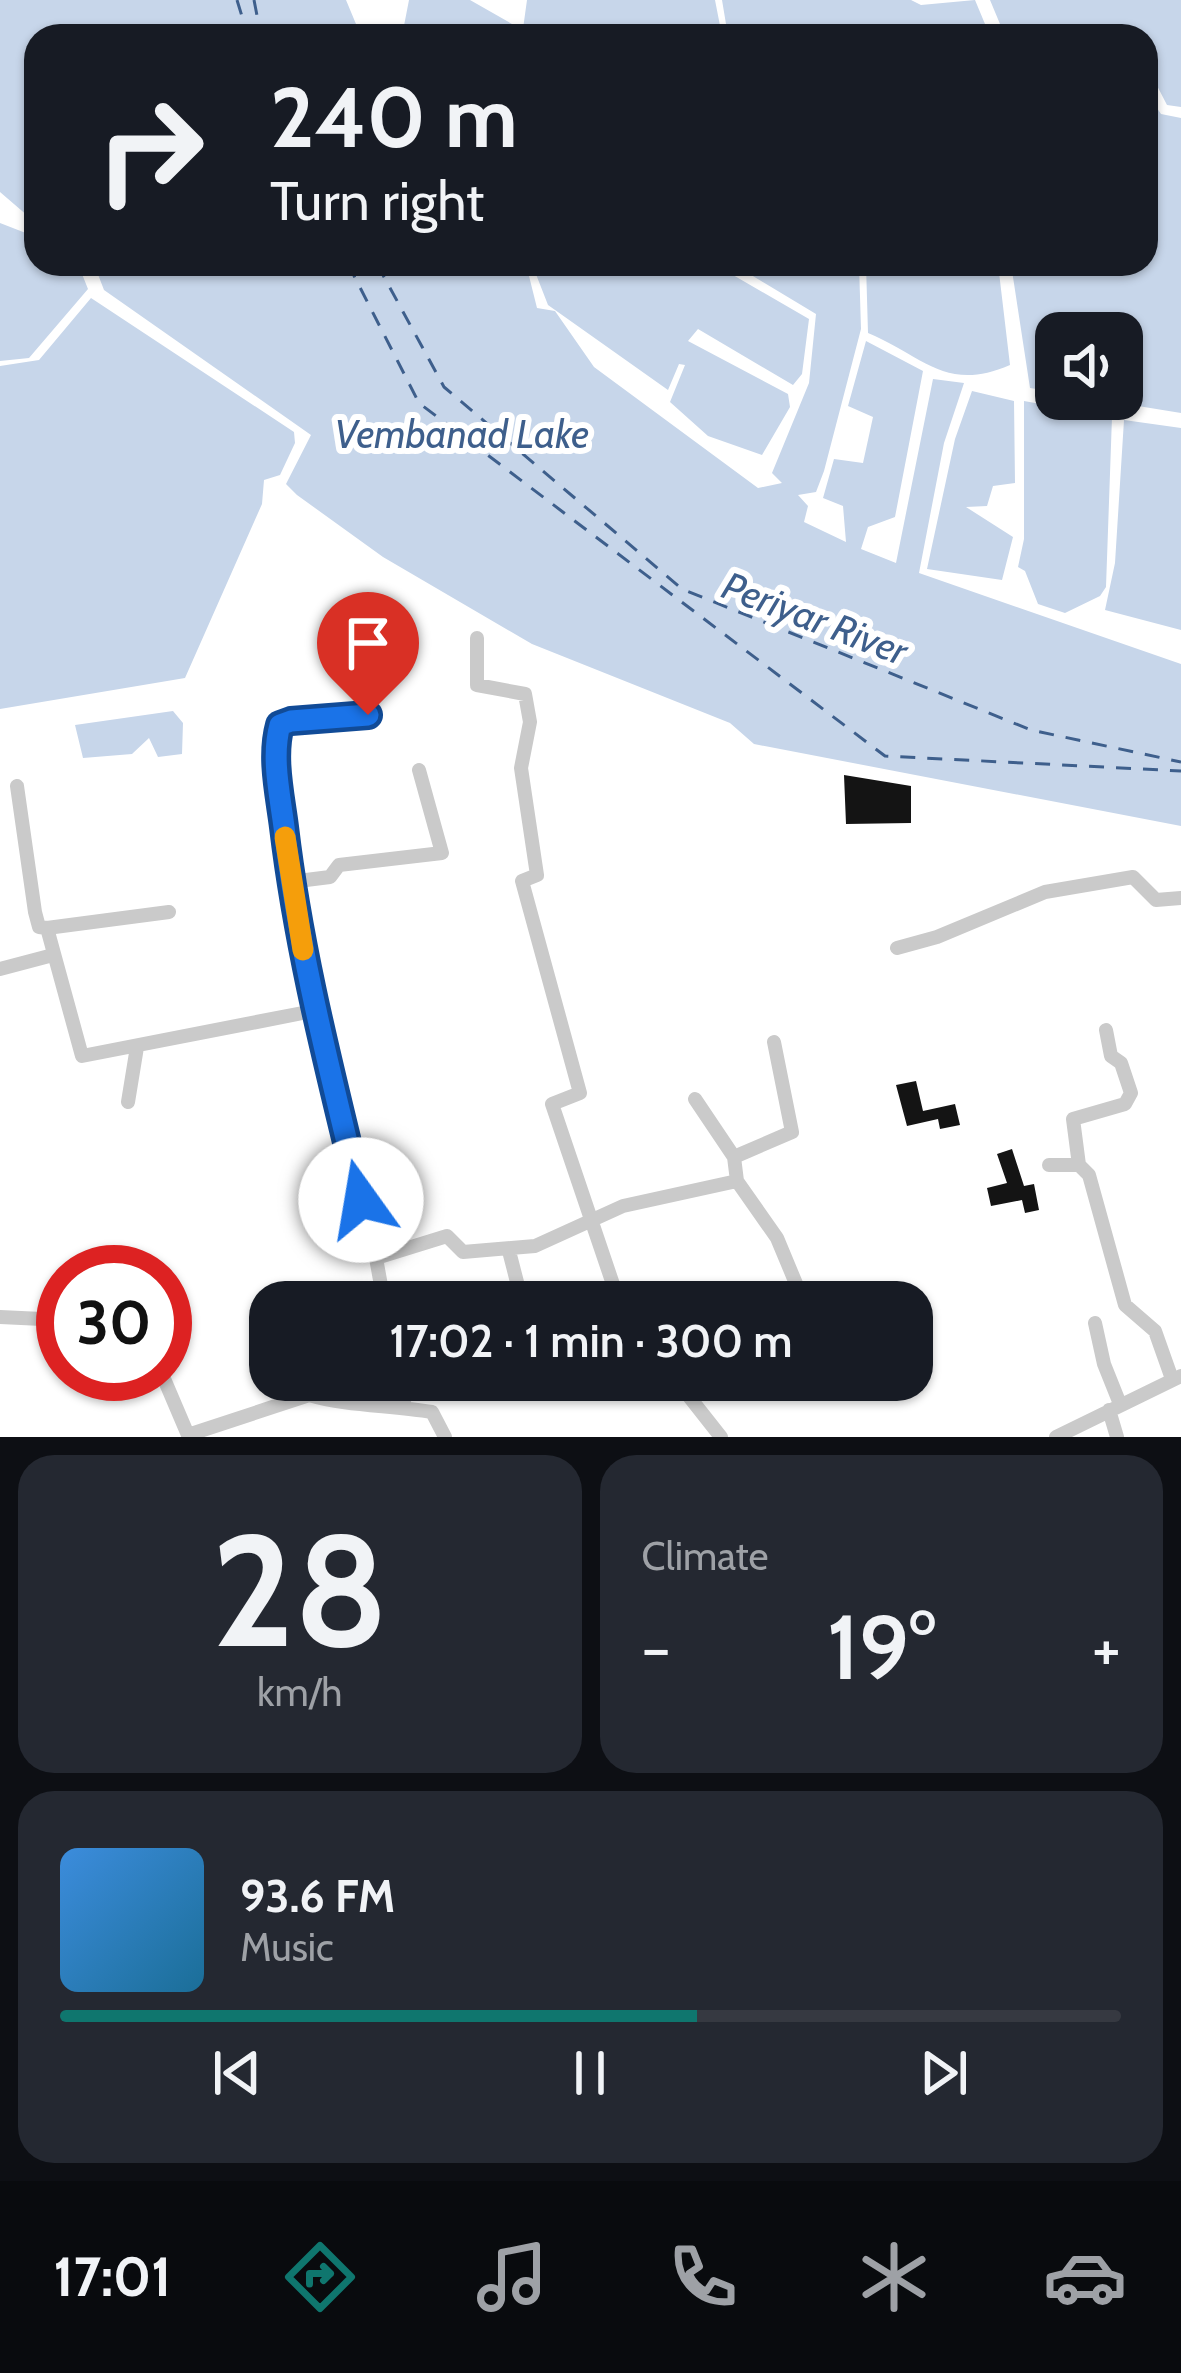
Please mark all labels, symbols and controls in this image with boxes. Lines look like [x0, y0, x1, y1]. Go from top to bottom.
text: 240 m [270, 66, 518, 168]
icon: right [72, 72, 228, 228]
text: Turn right [270, 168, 484, 234]
map controls [1035, 312, 1143, 420]
button: sound [1035, 312, 1143, 420]
water label: Vembanad Lake [335, 410, 589, 458]
water label: Periyar River [716, 561, 916, 676]
pin [317, 592, 419, 715]
icon: arrive [335, 610, 401, 676]
position arrow [298, 1137, 424, 1263]
speed limit sign: 30 [36, 1245, 192, 1401]
text: 17:02 · 1 min · 300 m [390, 1314, 792, 1368]
text: 28 [211, 1495, 388, 1685]
text: Climate [642, 1532, 768, 1580]
text: 19° [827, 1592, 936, 1702]
text: − [642, 1607, 671, 1688]
text: + [1092, 1607, 1121, 1688]
text: km/h [257, 1668, 342, 1716]
text: 93.6 FM [240, 1869, 395, 1923]
text: Music [240, 1923, 334, 1971]
icon: previous [204, 2040, 270, 2106]
icon: pause [557, 2040, 623, 2106]
icon: next [911, 2040, 977, 2106]
icon: directions [278, 2235, 362, 2319]
icon: music [470, 2235, 554, 2319]
icon: phone [661, 2235, 745, 2319]
icon: climate [852, 2235, 936, 2319]
icon: car [1043, 2235, 1127, 2319]
text: 17:01 [54, 2244, 171, 2310]

